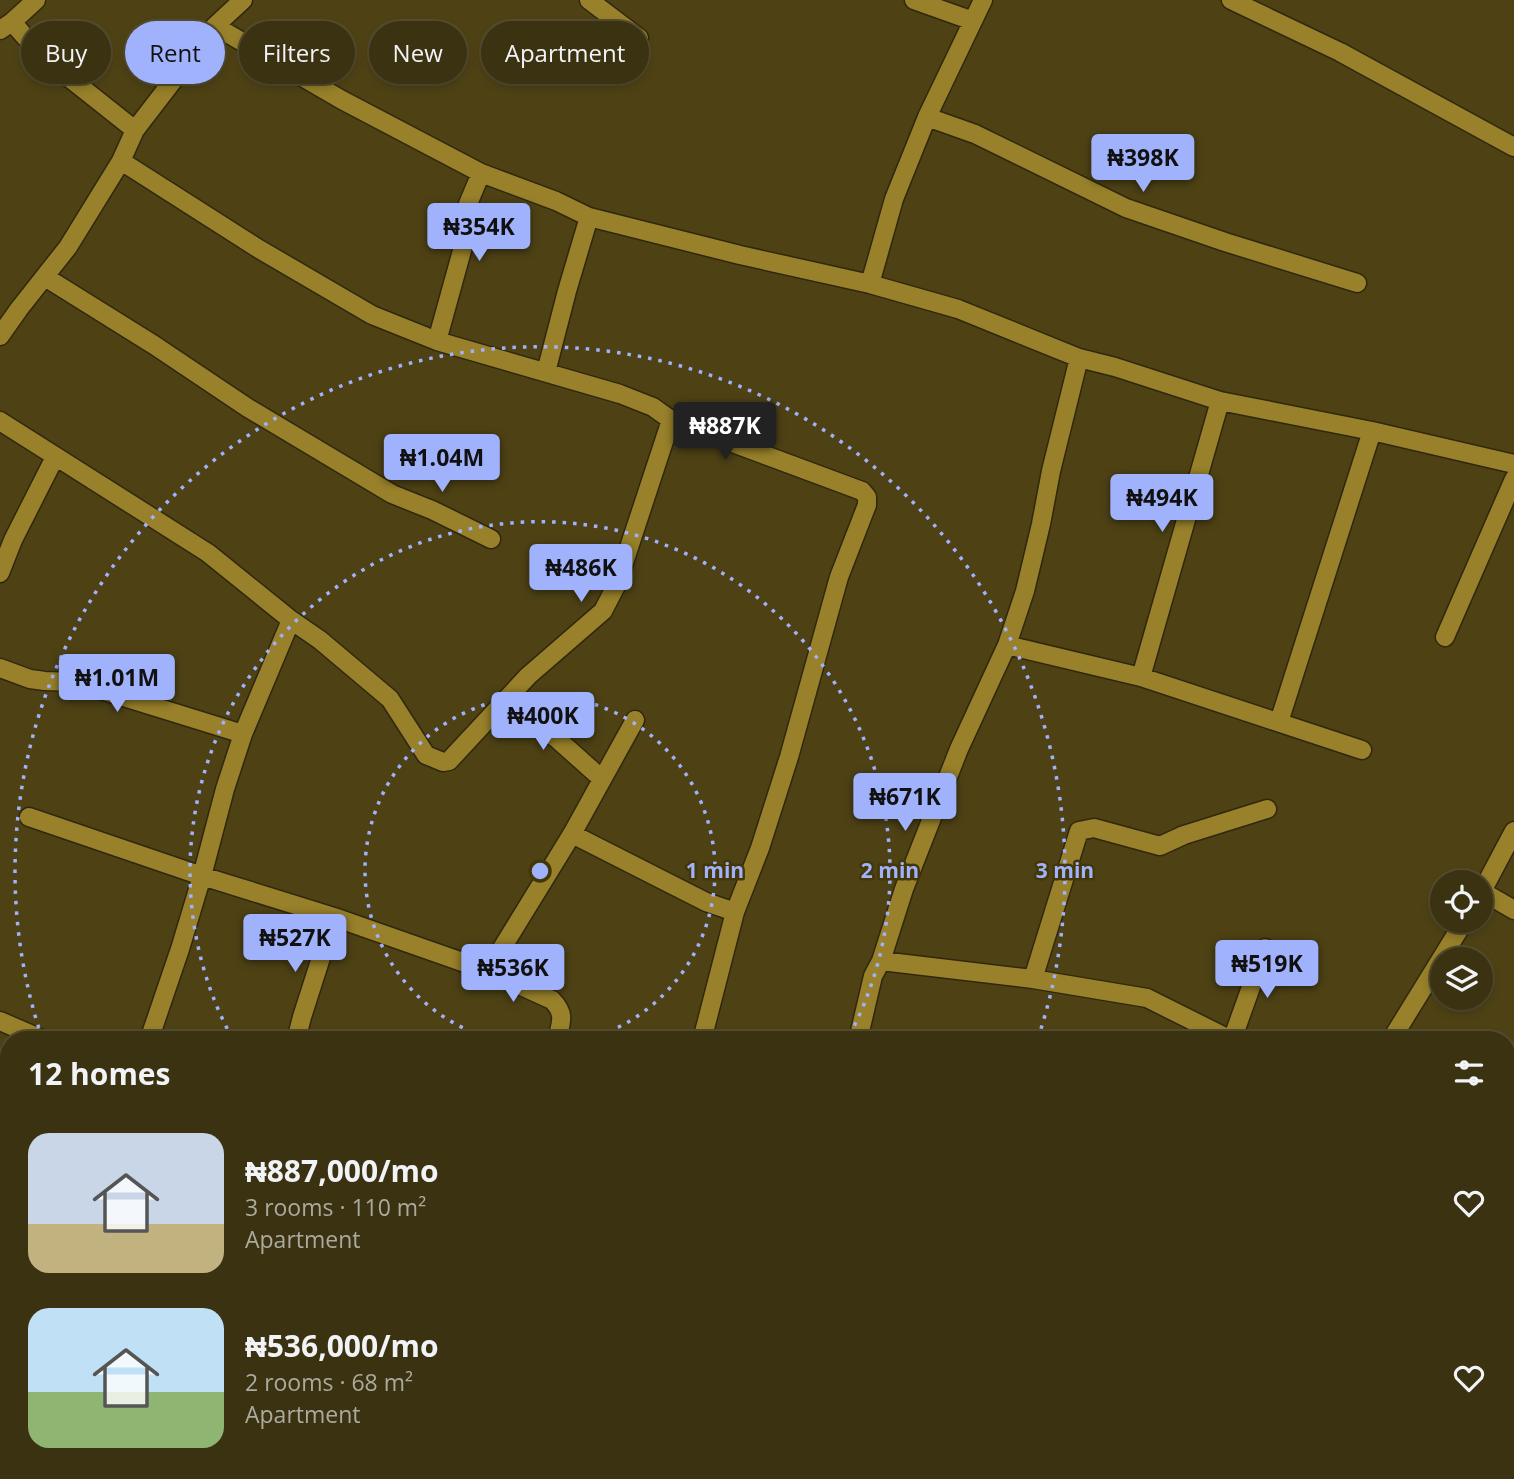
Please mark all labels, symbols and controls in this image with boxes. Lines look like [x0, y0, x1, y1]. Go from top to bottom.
chip: Buy [21, 21, 111, 84]
chip: Rent [125, 21, 225, 84]
chip: Filters [239, 21, 355, 84]
chip: New [369, 21, 467, 84]
chip: Apartment [481, 21, 649, 84]
pin: ₦398K [1094, 134, 1192, 194]
text: ₦398K [1107, 141, 1179, 173]
pin: ₦354K [430, 204, 528, 263]
text: ₦354K [443, 210, 515, 242]
pin: ₦887K [676, 402, 774, 462]
text: ₦887K [689, 409, 761, 441]
pin: ₦1.04M [385, 434, 499, 494]
text: ₦1.04M [400, 441, 484, 473]
pin: ₦494K [1113, 475, 1211, 534]
text: ₦494K [1126, 481, 1198, 513]
pin: ₦486K [532, 544, 630, 604]
text: ₦486K [545, 551, 617, 583]
pin: ₦1.01M [60, 654, 174, 714]
text: ₦1.01M [75, 661, 159, 693]
pin: ₦400K [494, 692, 592, 752]
text: ₦400K [507, 699, 579, 731]
pin: ₦671K [856, 774, 954, 833]
text: ₦671K [869, 780, 941, 812]
text: 1 min [686, 856, 744, 884]
text: 2 min [861, 856, 919, 884]
text: 3 min [1036, 856, 1094, 884]
centre of rings [528, 859, 552, 883]
map controls [1430, 870, 1493, 1010]
button: locate [1430, 870, 1493, 933]
pin: ₦527K [246, 914, 344, 974]
text: ₦527K [259, 921, 331, 953]
pin: ₦519K [1218, 940, 1316, 1000]
pin: ₦536K [464, 944, 562, 1004]
text: ₦519K [1231, 947, 1303, 979]
button: layers [1430, 947, 1493, 1010]
text: ₦536K [477, 951, 549, 983]
text: 12 homes [28, 1053, 171, 1094]
icon: filters [1450, 1054, 1488, 1092]
text: ₦887,000/mo [245, 1150, 439, 1191]
icon: home [84, 1161, 168, 1245]
icon: heart [1450, 1184, 1488, 1222]
text: 3 rooms · 110 m² [245, 1191, 426, 1223]
text: Apartment [245, 1223, 361, 1255]
text: ₦536,000/mo [245, 1325, 439, 1366]
icon: home [84, 1336, 168, 1420]
icon: heart [1450, 1359, 1488, 1397]
text: 2 rooms · 68 m² [245, 1366, 413, 1398]
text: Apartment [245, 1398, 361, 1430]

